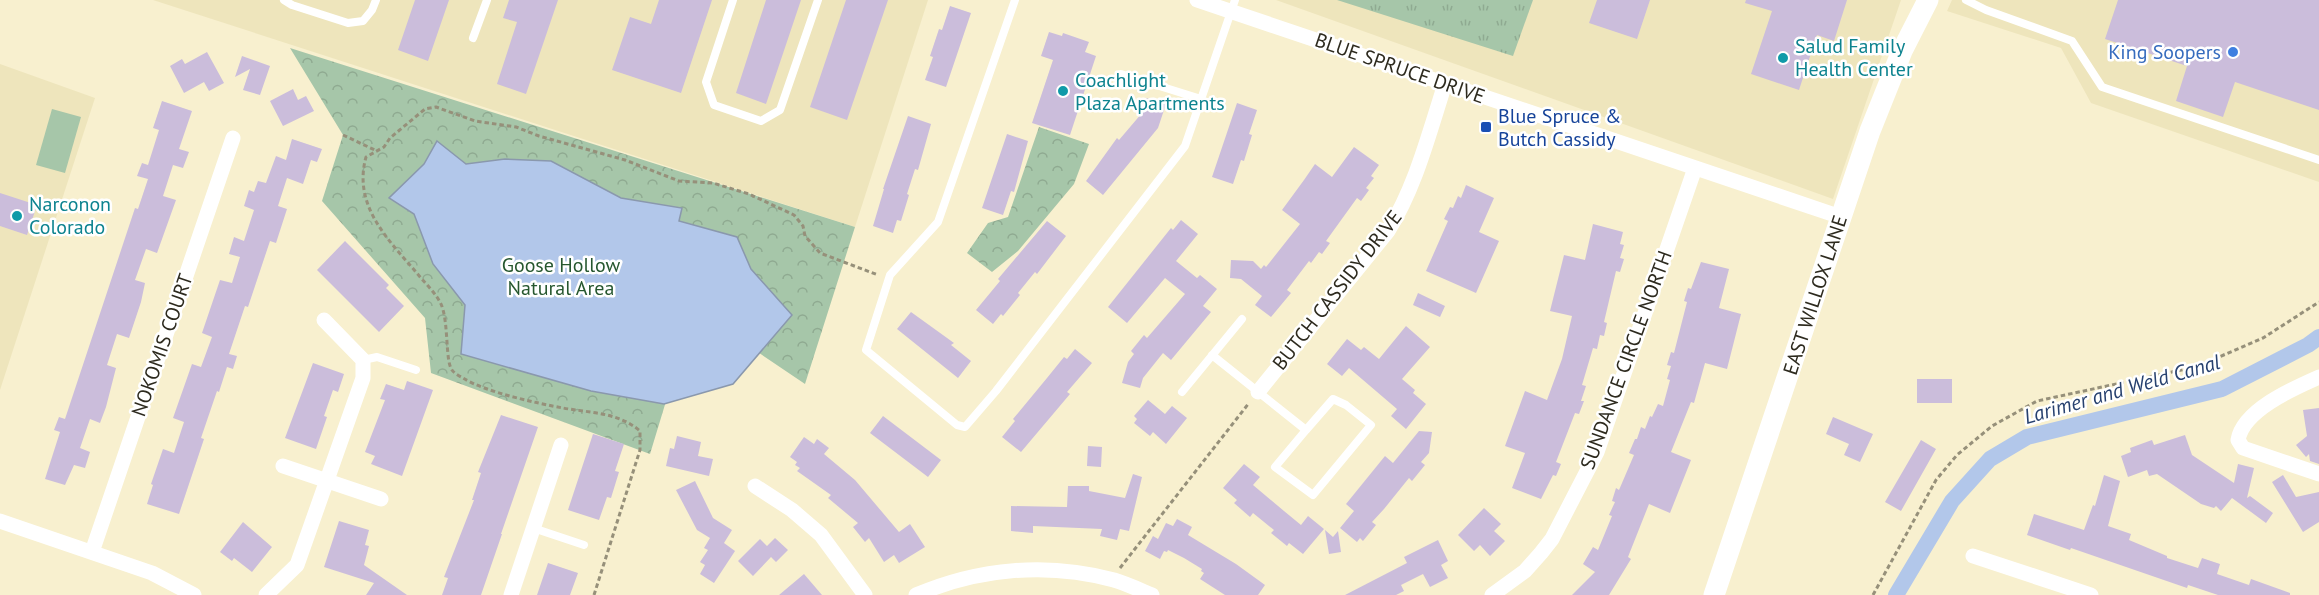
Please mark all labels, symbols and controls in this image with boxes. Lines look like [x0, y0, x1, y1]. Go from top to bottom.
street label: BLUE SPRUCE DRIVE [1312, 27, 1488, 109]
place label: Salud Family Health Center [1795, 33, 1913, 82]
place label: King Soopers [2108, 39, 2221, 65]
marker: King Soopers [2226, 45, 2240, 59]
marker: Salud Family Health Center [1776, 51, 1790, 65]
place label: Coachlight Plaza Apartments [1075, 67, 1225, 116]
marker: Coachlight Plaza Apartments [1056, 84, 1070, 98]
place label: Blue Spruce & Butch Cassidy [1498, 103, 1621, 152]
marker: Blue Spruce & Butch Cassidy [1479, 120, 1493, 134]
place label: Narconon Colorado [29, 191, 111, 240]
street label: BUTCH CASSIDY DRIVE [1266, 205, 1408, 375]
marker: Narconon Colorado [10, 209, 24, 223]
street label: EAST WILLOX LANE [1777, 212, 1853, 378]
street label: SUNDANCE CIRCLE NORTH [1574, 247, 1678, 473]
park label: Goose Hollow Natural Area [502, 252, 621, 301]
street label: NOKOMIS COURT [125, 270, 199, 420]
water label: Larimer and Weld Canal [2021, 348, 2223, 430]

